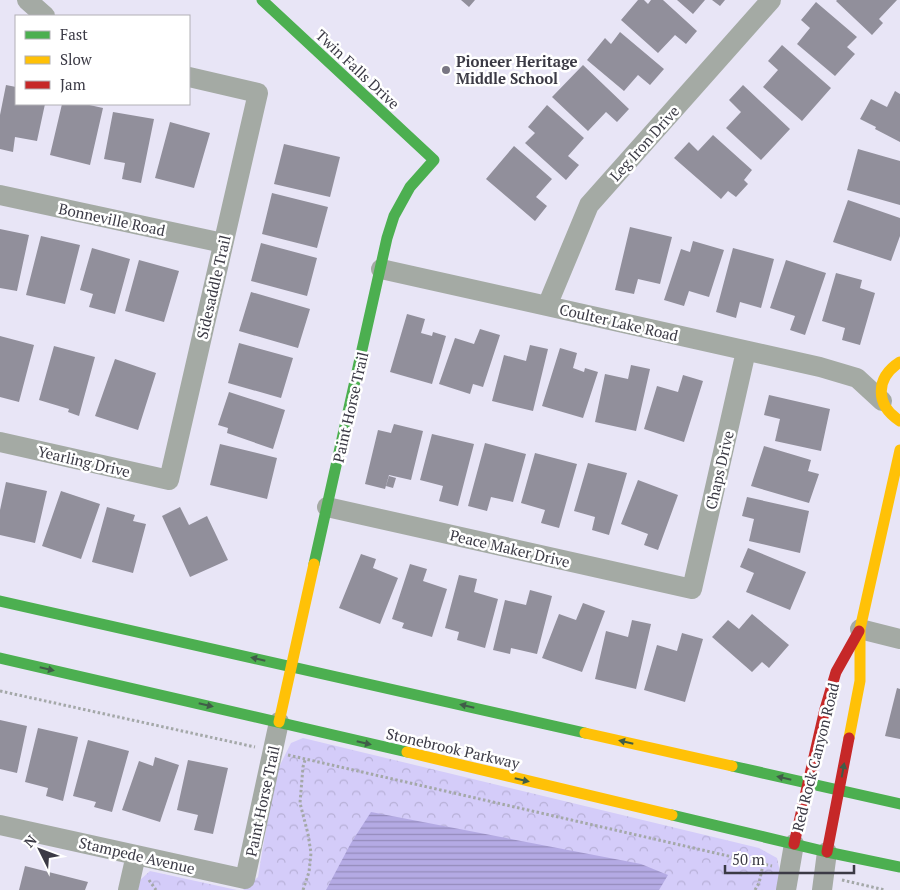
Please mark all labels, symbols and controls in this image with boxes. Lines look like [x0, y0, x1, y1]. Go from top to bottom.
legend [15, 15, 190, 105]
text: Fast [60, 24, 88, 44]
street label: Twin Falls Drive [312, 25, 404, 113]
text: Slow [60, 49, 93, 69]
place label: Pioneer Heritage Middle School [456, 51, 578, 88]
marker: Pioneer Heritage Middle School [440, 64, 452, 76]
text: Jam [60, 74, 86, 94]
street label: Leg Iron Drive [605, 101, 683, 185]
street label: Bonneville Road [57, 198, 167, 240]
street label: Sidesaddle Trail [191, 233, 235, 341]
street label: Coulter Lake Road [558, 299, 680, 345]
street label: Paint Horse Trail [328, 350, 372, 464]
street label: Chaps Drive [700, 429, 738, 511]
street label: Yearling Drive [36, 441, 132, 481]
street label: Peace Maker Drive [448, 524, 572, 572]
one-way arrow [250, 655, 265, 663]
one-way arrow [40, 665, 55, 673]
street label: Red Rock Canyon Road [787, 681, 843, 833]
one-way arrow [198, 702, 214, 710]
one-way arrow [460, 702, 475, 710]
street label: Stonebrook Parkway [384, 723, 522, 773]
one-way arrow [618, 738, 633, 746]
one-way arrow [357, 739, 372, 747]
street label: Paint Horse Trail [240, 744, 284, 858]
one-way arrow [840, 761, 848, 777]
one-way arrow [777, 774, 792, 782]
one-way arrow [515, 776, 530, 784]
north arrow [15, 825, 65, 875]
text: N [19, 830, 41, 851]
street label: Stampede Avenue [77, 832, 197, 878]
scale bar [725, 842, 854, 874]
text: 50 m [732, 849, 765, 869]

